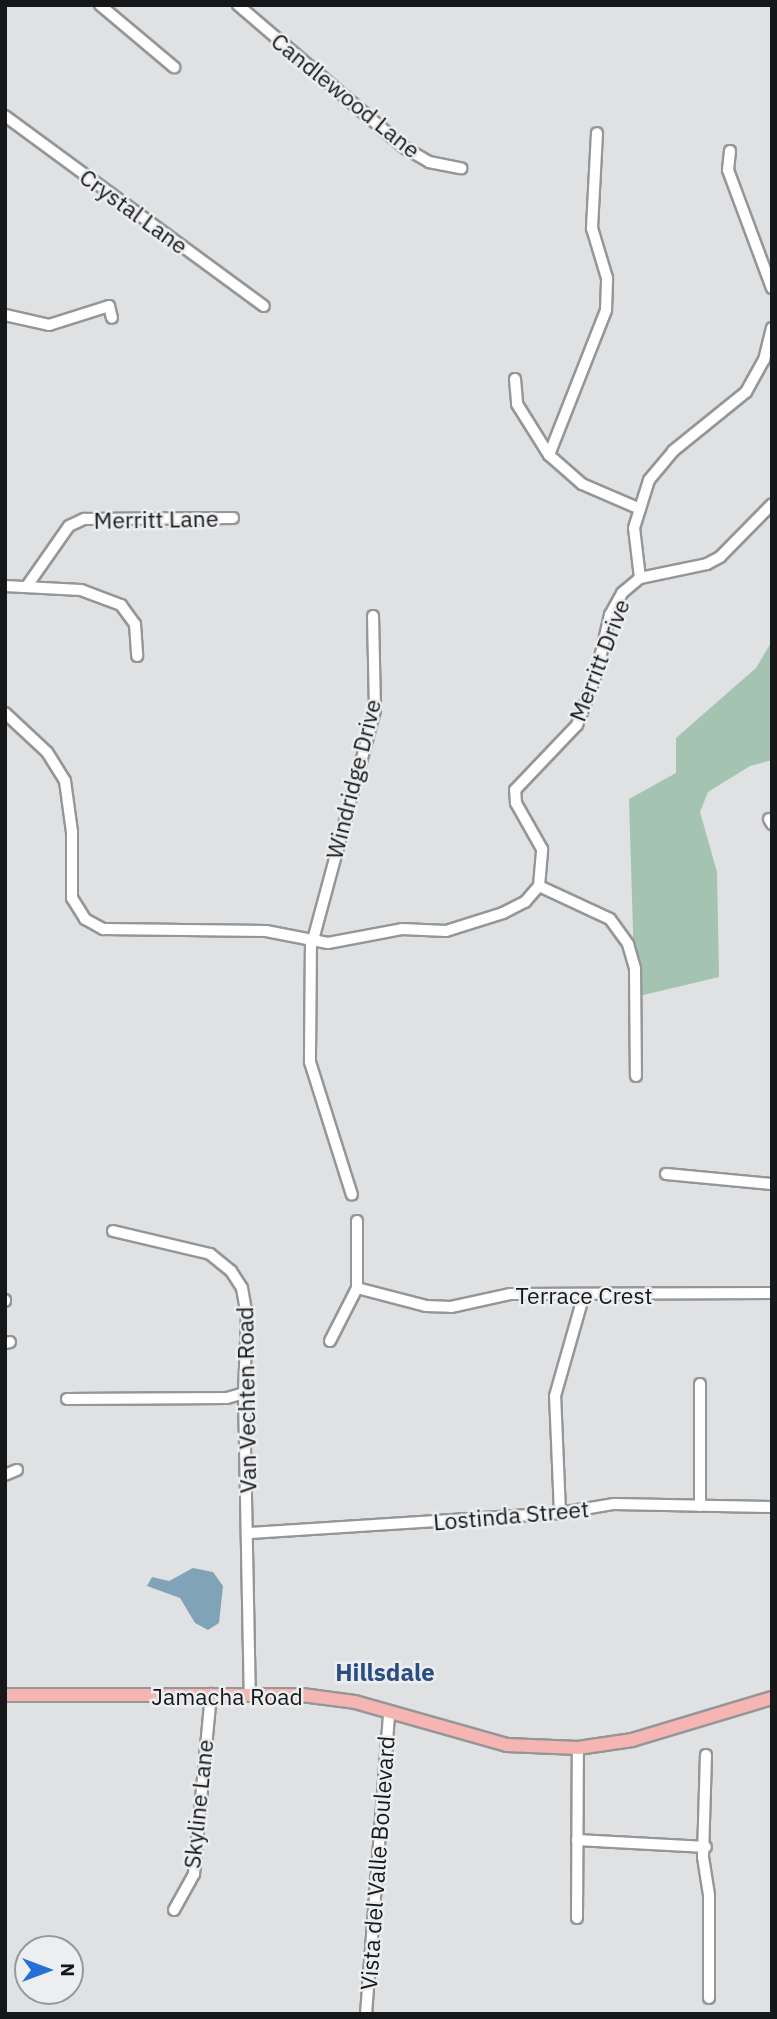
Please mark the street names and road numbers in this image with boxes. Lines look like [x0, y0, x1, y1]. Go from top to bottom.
street label: Candlewood Lane [266, 27, 426, 163]
street label: Crystal Lane [75, 163, 193, 259]
street label: Merritt Lane [93, 504, 219, 534]
street label: Merritt Drive [563, 595, 635, 725]
street label: Windridge Drive [320, 696, 386, 862]
street label: Terrace Crest [515, 1281, 653, 1309]
street label: Van Vechten Road [231, 1306, 261, 1494]
street label: Lostinda Street [432, 1494, 590, 1536]
street label: Jamacha Road [151, 1682, 303, 1710]
street label: Vista del Valle Boulevard [354, 1735, 400, 1991]
street label: Skyline Lane [178, 1738, 218, 1870]

